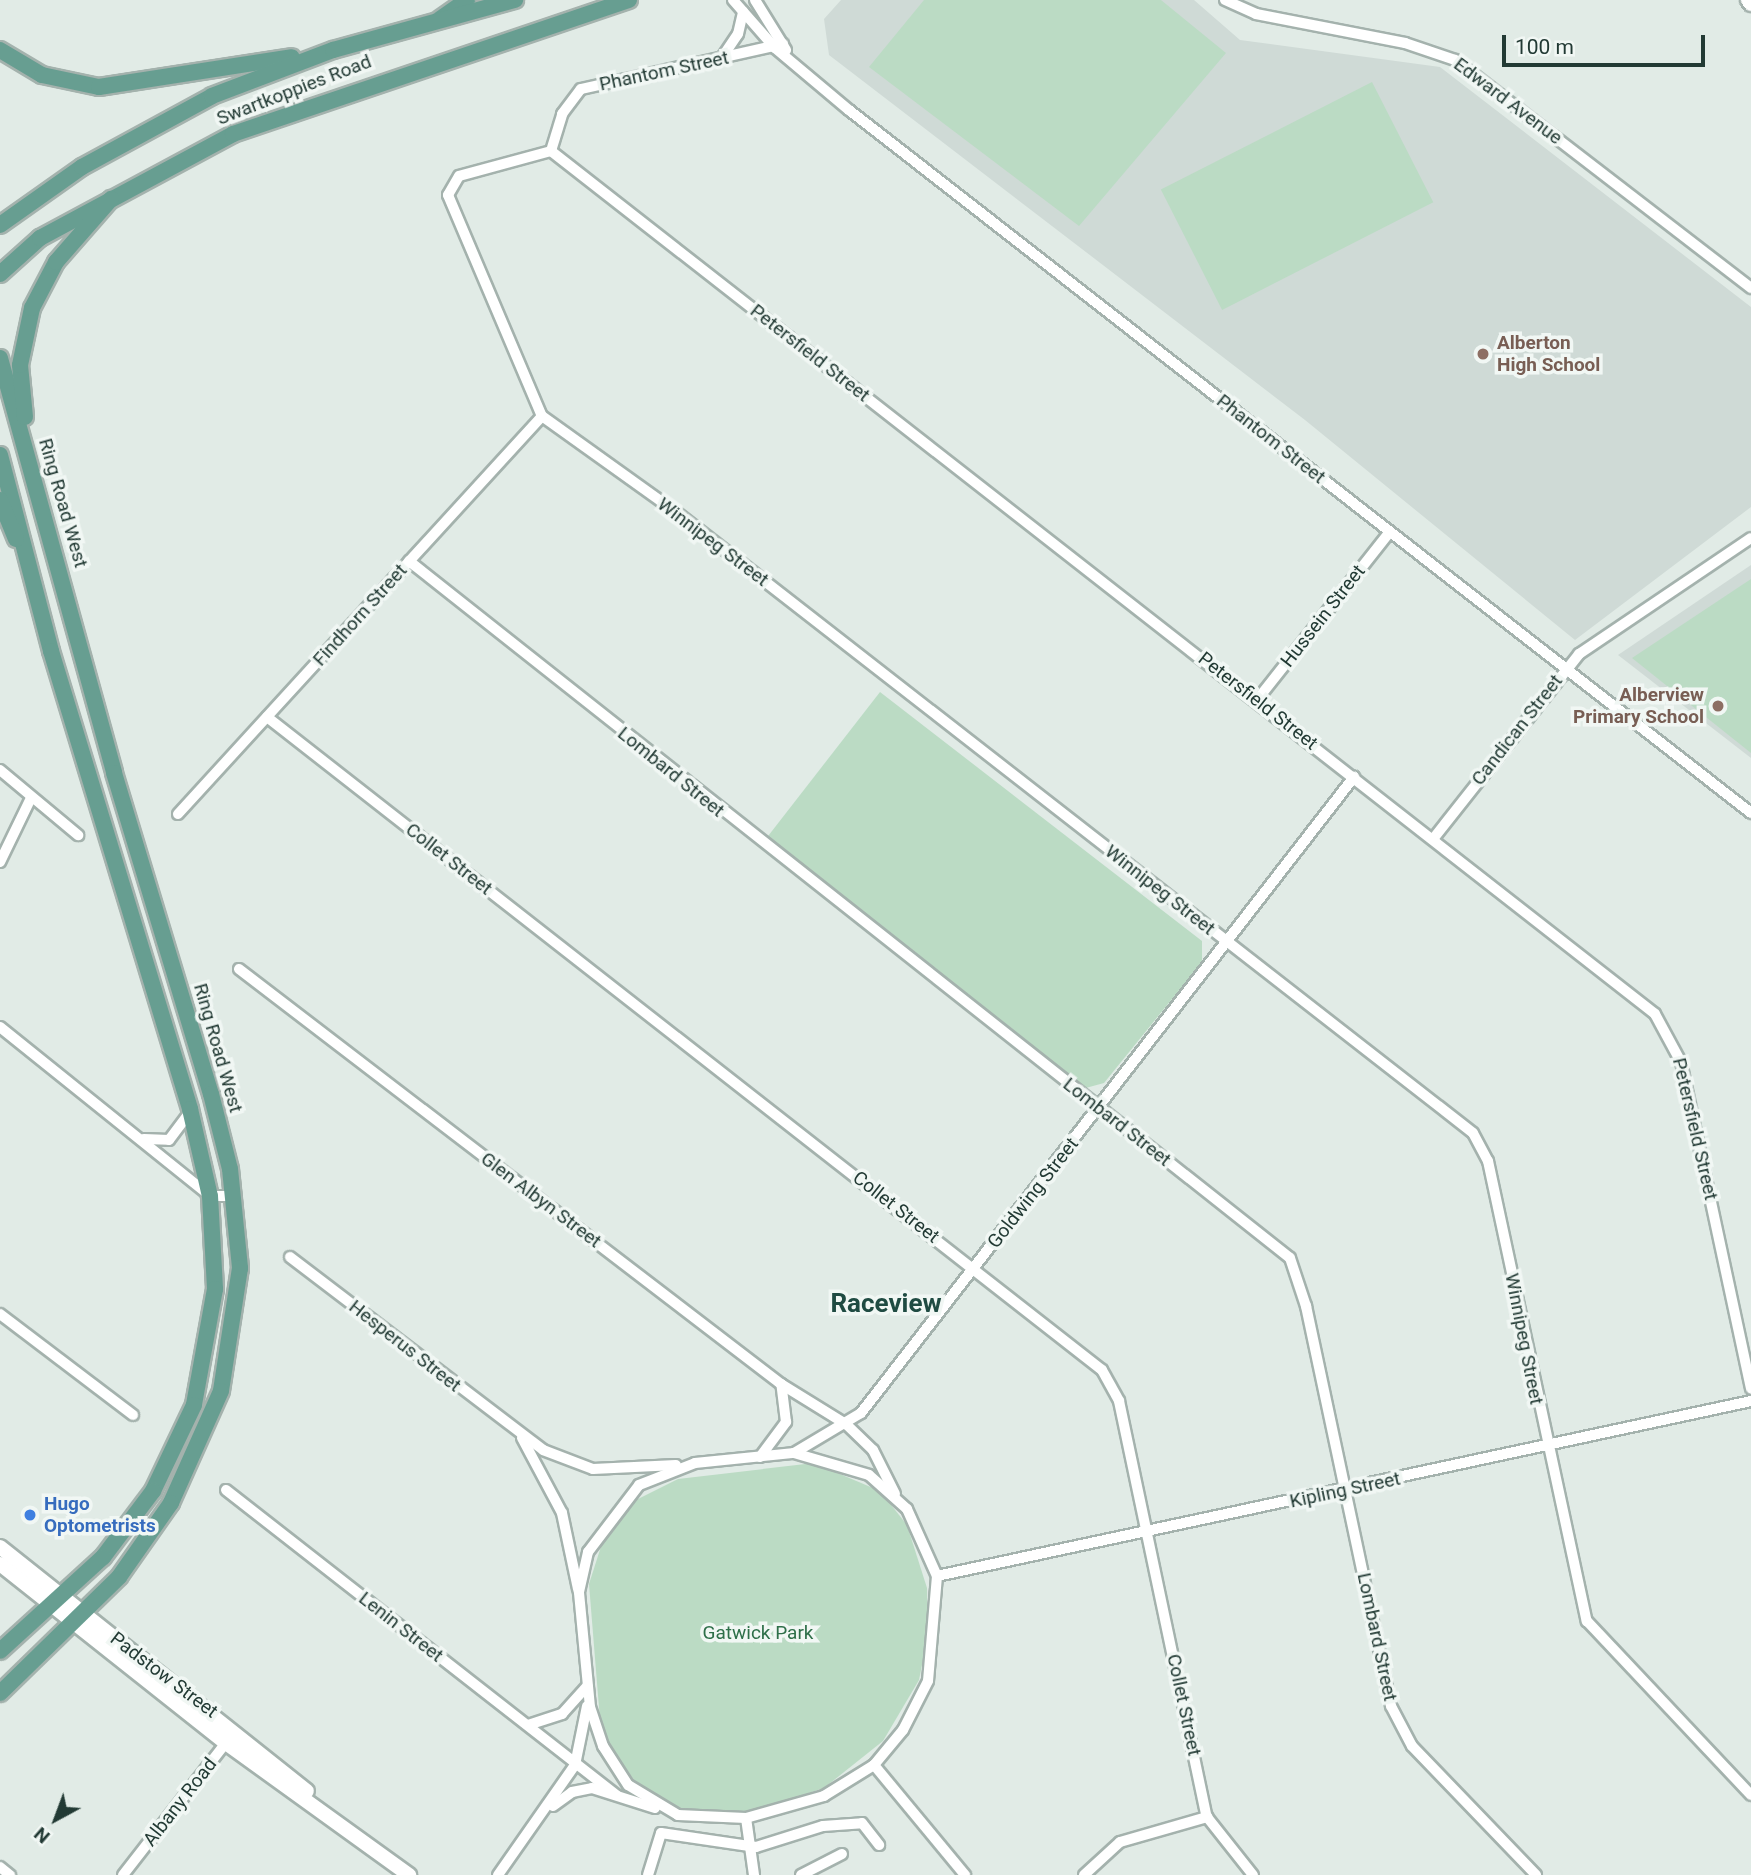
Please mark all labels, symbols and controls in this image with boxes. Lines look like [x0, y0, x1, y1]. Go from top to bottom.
scale bar [1506, 21, 1709, 65]
text: 100 m [1515, 35, 1574, 59]
street label: Phantom Street [597, 46, 731, 96]
street label: Swartkoppies Road [214, 50, 374, 130]
street label: Edward Avenue [1449, 53, 1567, 149]
street label: Petersfield Street [746, 299, 874, 407]
place label: Alberton High School [1497, 332, 1600, 376]
marker: Alberton High School [1475, 346, 1491, 362]
street label: Phantom Street [1212, 389, 1330, 489]
street label: Ring Road West [34, 436, 92, 570]
street label: Winnipeg Street [653, 493, 773, 591]
street label: Findhorn Street [308, 559, 412, 671]
street label: Hussein Street [1276, 560, 1370, 672]
street label: Petersfield Street [1194, 647, 1322, 755]
street label: Candican Street [1467, 670, 1567, 790]
place label: Alberview Primary School [1573, 684, 1704, 728]
marker: Alberview Primary School [1710, 698, 1726, 714]
street label: Lombard Street [613, 722, 729, 822]
street label: Collet Street [401, 818, 497, 900]
street label: Winnipeg Street [1100, 840, 1220, 940]
street label: Ring Road West [189, 981, 247, 1115]
street label: Petersfield Street [1668, 1056, 1722, 1202]
street label: Lombard Street [1059, 1073, 1175, 1171]
street label: Goldwing Street [983, 1133, 1083, 1253]
street label: Glen Albyn Street [476, 1147, 606, 1253]
street label: Collet Street [848, 1166, 944, 1248]
street label: Winnipeg Street [1500, 1271, 1548, 1407]
district label: Raceview [830, 1288, 942, 1320]
street label: Hesperus Street [345, 1295, 465, 1397]
street label: Kipling Street [1288, 1467, 1402, 1513]
place label: Hugo Optometrists [44, 1493, 156, 1537]
marker: Hugo Optometrists [22, 1507, 38, 1523]
street label: Lombard Street [1352, 1571, 1402, 1703]
street label: Lenin Street [354, 1587, 448, 1667]
park label: Gatwick Park [703, 1622, 813, 1644]
street label: Padstow Street [106, 1627, 222, 1723]
street label: Collet Street [1162, 1652, 1206, 1758]
street label: Albany Road [138, 1753, 222, 1851]
north arrow [21, 1784, 91, 1854]
text: N [29, 1822, 54, 1848]

